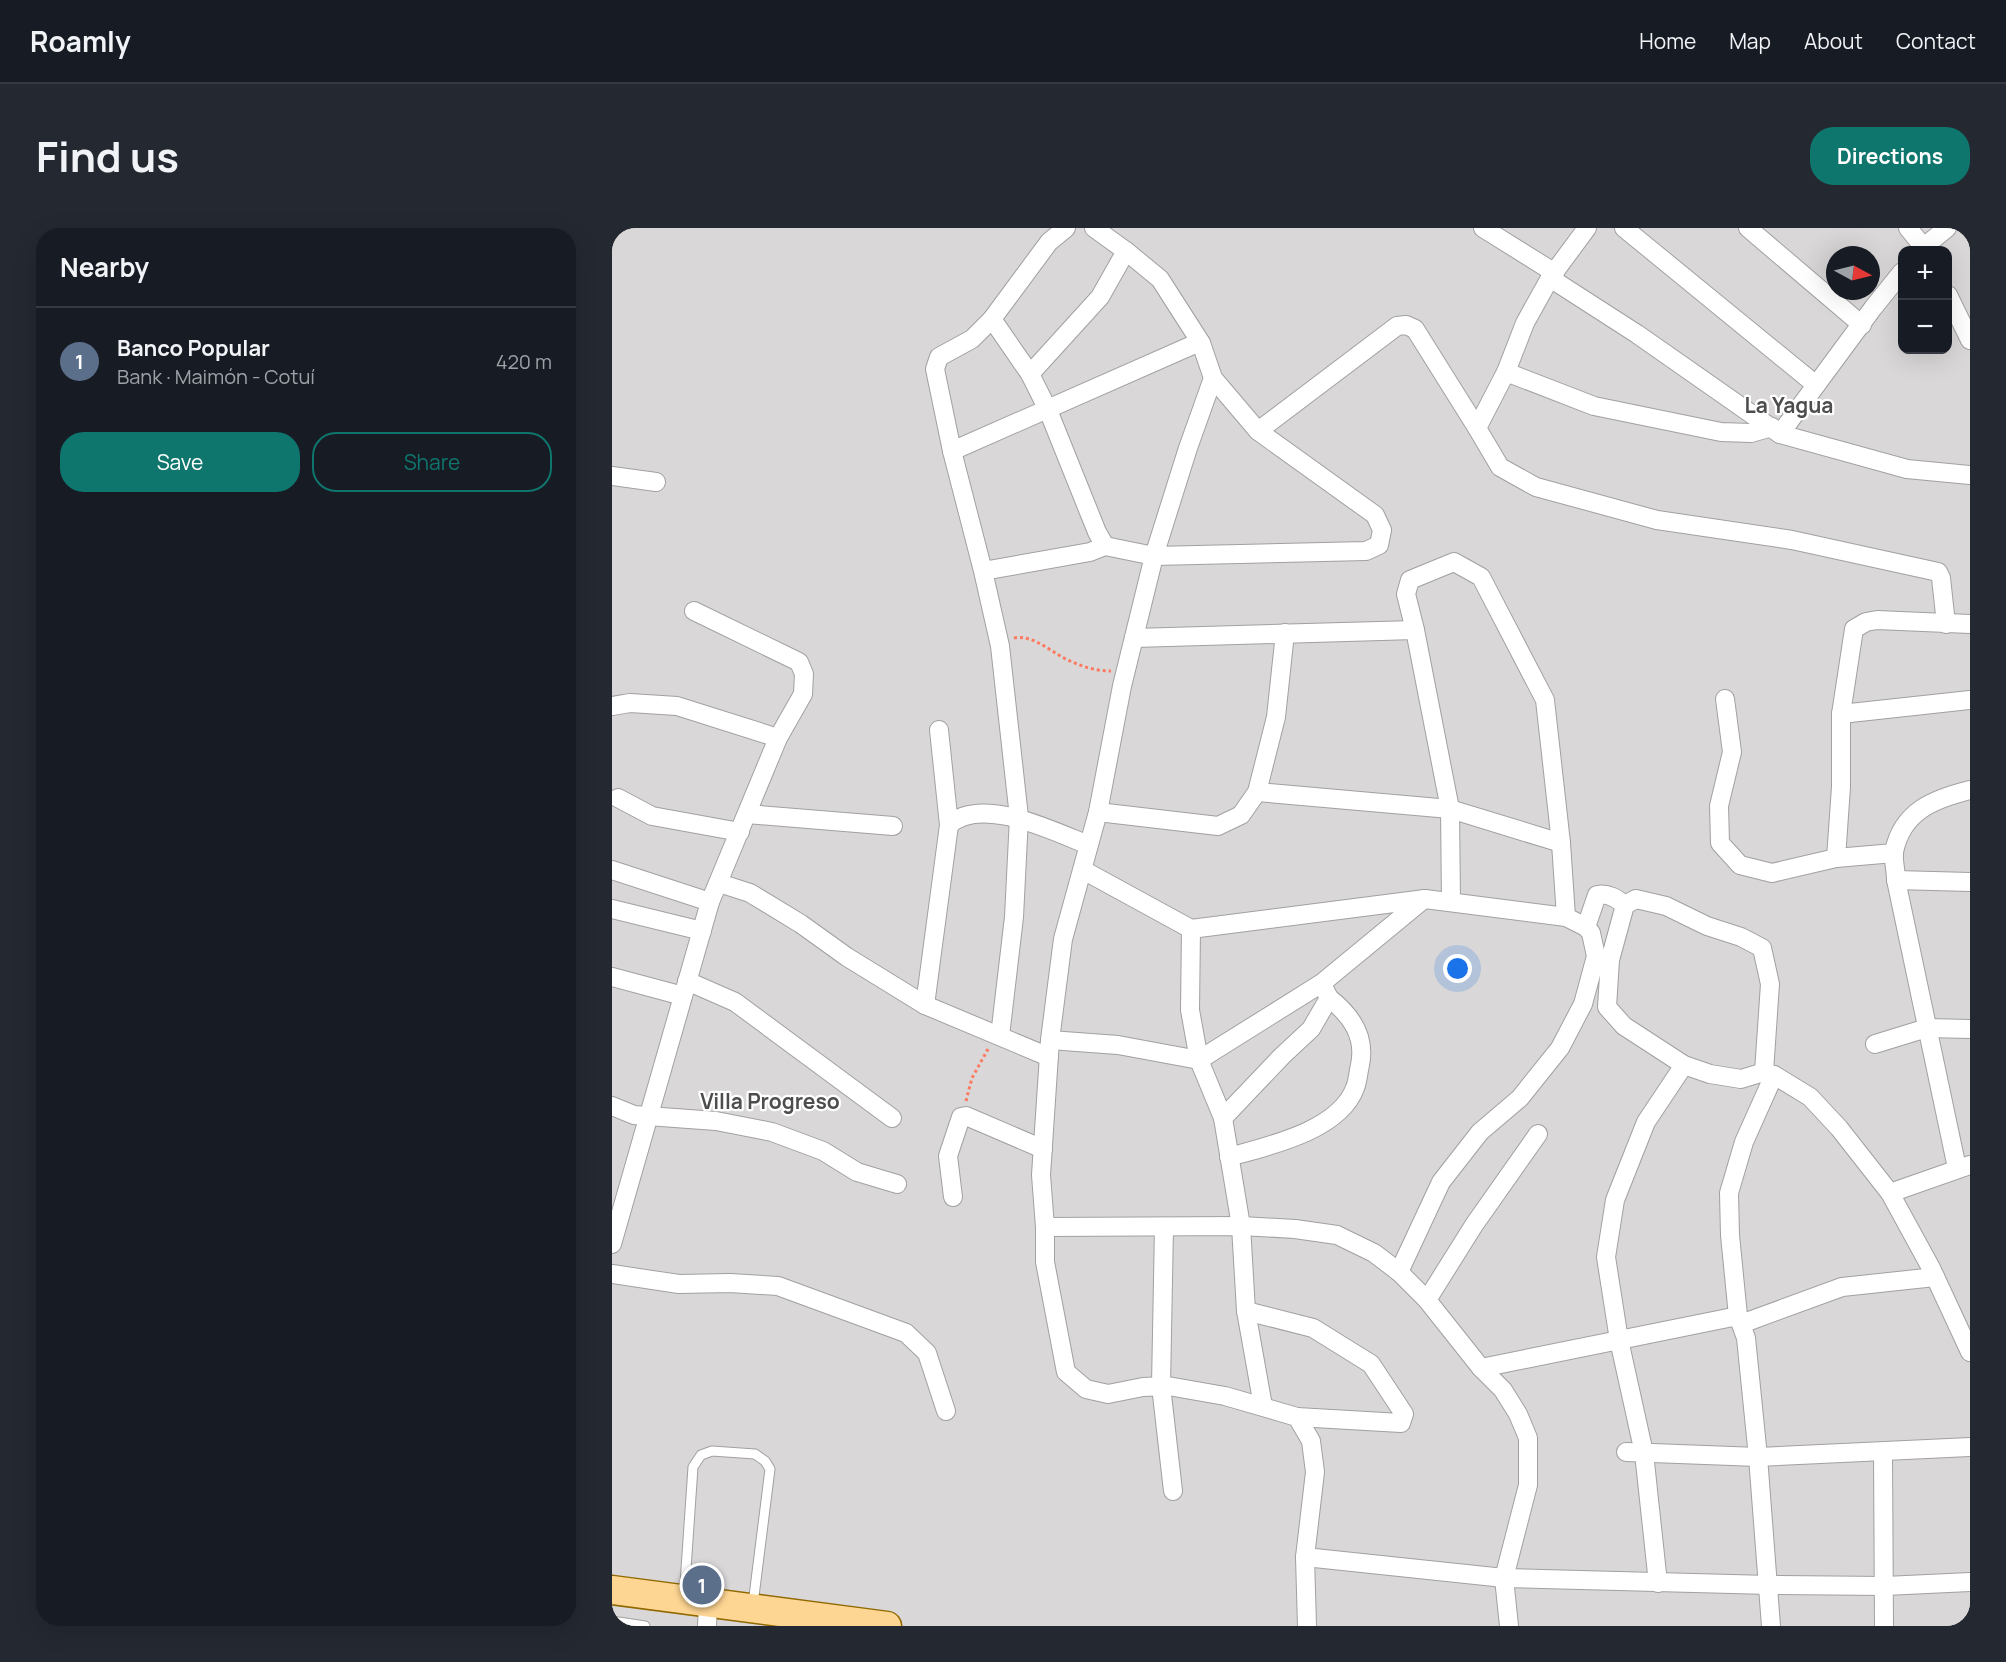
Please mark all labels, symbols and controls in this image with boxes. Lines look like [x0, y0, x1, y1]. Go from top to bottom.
text: Roamly [30, 22, 131, 60]
text: Home [1639, 27, 1696, 55]
text: Map [1729, 27, 1771, 55]
text: About [1804, 27, 1863, 55]
text: Contact [1896, 27, 1976, 55]
text: Find us [36, 127, 179, 185]
button: Directions [1810, 127, 1970, 185]
north arrow [1826, 246, 1880, 300]
map controls [1898, 246, 1952, 354]
button: + [1898, 246, 1952, 300]
text: Nearby [60, 249, 149, 285]
button: − [1898, 300, 1952, 354]
text: Banco Popular [117, 333, 270, 363]
text: 1 [75, 348, 84, 375]
text: 420 m [496, 348, 552, 375]
text: Bank · Maimón - Cotuí [117, 363, 315, 390]
district label: La Yagua [1745, 391, 1833, 419]
button: Save [60, 432, 300, 492]
button: Share [312, 432, 552, 492]
your location [1443, 954, 1472, 983]
district label: Villa Progreso [700, 1087, 840, 1115]
pin: 1 [682, 1562, 722, 1608]

